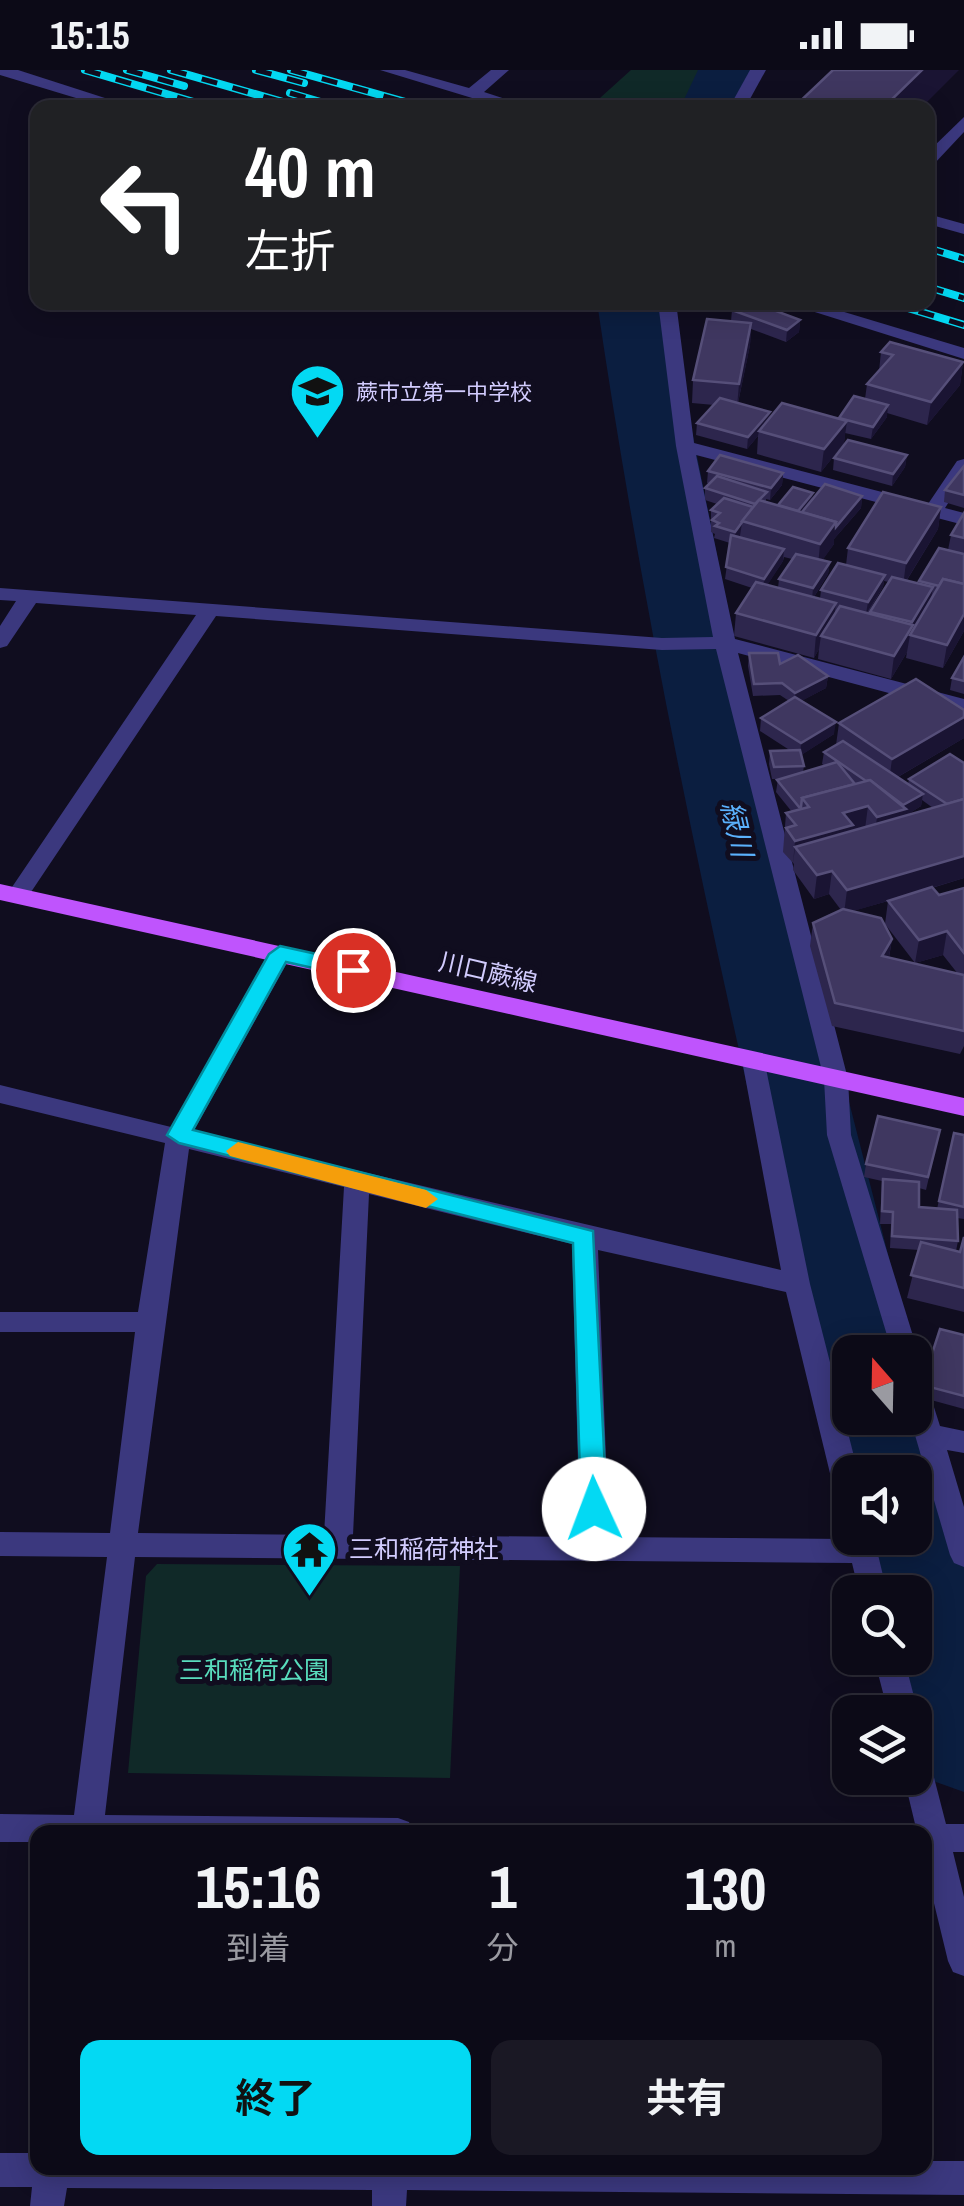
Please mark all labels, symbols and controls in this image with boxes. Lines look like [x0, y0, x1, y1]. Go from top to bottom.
text: 15:15 [50, 10, 130, 61]
text: 40 m [245, 125, 376, 219]
icon: left [80, 140, 210, 270]
text: 左折 [245, 220, 335, 281]
school or university icon: 蕨市立第一中学校 [287, 362, 347, 441]
place label: 蕨市立第一中学校 [356, 377, 532, 407]
water label: 緑川 [712, 797, 762, 863]
pin [311, 928, 396, 1013]
icon: arrive [326, 943, 381, 998]
street label: 川口蕨線 [435, 944, 541, 1000]
north arrow [832, 1335, 932, 1435]
map controls [832, 1335, 932, 1795]
button: sound [832, 1455, 932, 1555]
position arrow [542, 1457, 646, 1561]
temple icon: 三和稲荷神社 [280, 1519, 340, 1598]
place label: 三和稲荷神社 [349, 1532, 499, 1566]
button: search [832, 1575, 932, 1675]
park label: 三和稲荷公園 [179, 1653, 329, 1687]
button: layers [832, 1695, 932, 1795]
text: 15:16 [196, 1846, 321, 1927]
text: 1 [489, 1846, 517, 1927]
text: 130 [684, 1848, 766, 1929]
text: m [715, 1924, 736, 1967]
text: 到着 [226, 1926, 290, 1969]
text: 分 [487, 1926, 519, 1969]
button: 終了 [80, 2040, 471, 2155]
button: 共有 [491, 2040, 882, 2155]

